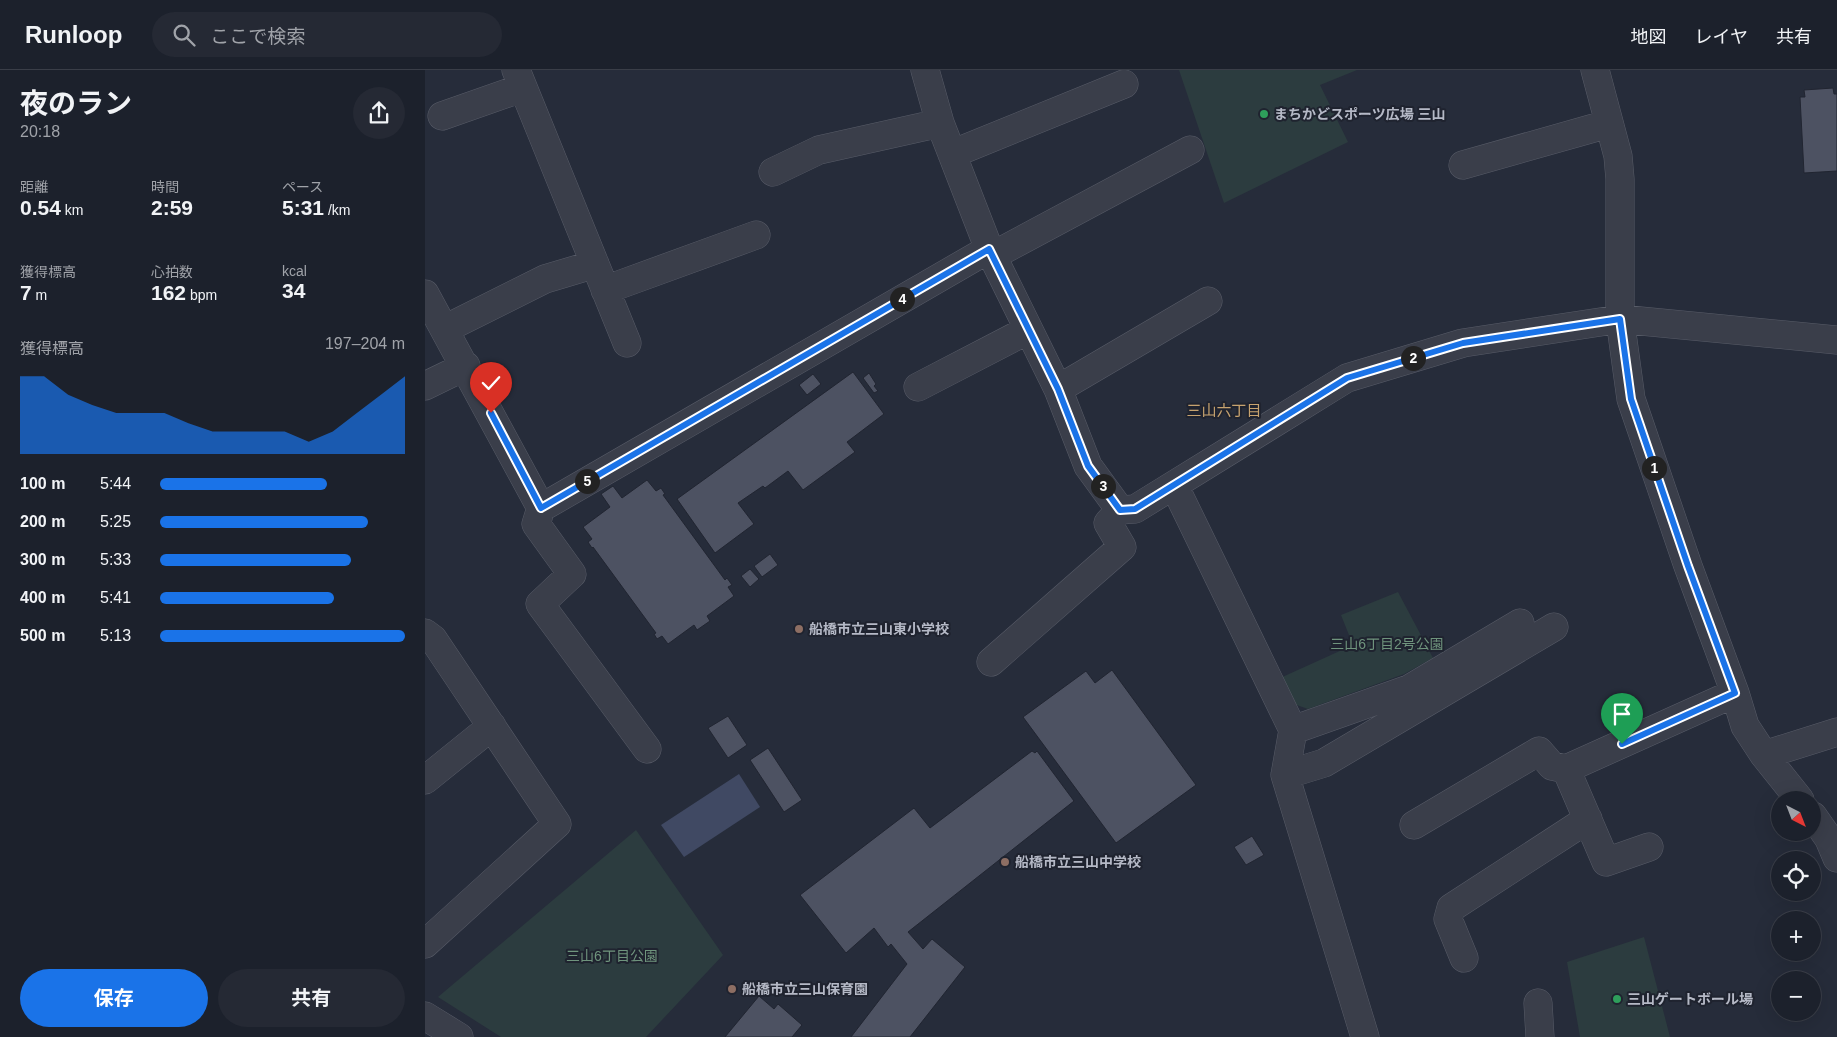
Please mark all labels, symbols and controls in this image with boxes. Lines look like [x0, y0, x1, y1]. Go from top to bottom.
search box [152, 12, 502, 57]
text: Runloop [25, 21, 122, 48]
icon: search [170, 21, 198, 49]
text: ここで検索 [210, 26, 305, 47]
text: 地図 [1631, 27, 1667, 47]
text: レイヤ [1695, 27, 1748, 47]
text: 共有 [1776, 27, 1812, 47]
button: share [353, 87, 405, 139]
text: 夜のラン [20, 88, 132, 119]
place label: まちかどスポーツ広場 三山 [1274, 106, 1446, 122]
marker: まちかどスポーツ広場 三山 [1258, 108, 1270, 120]
text: 20:18 [20, 123, 60, 140]
text: 距離 [20, 179, 48, 195]
text: 時間 [151, 179, 179, 195]
text: ペース [282, 179, 323, 195]
text: 0.54 [20, 196, 61, 219]
text: 2:59 [151, 196, 193, 219]
text: 5:31 [282, 196, 324, 219]
text: km [61, 202, 83, 218]
text: /km [324, 202, 350, 218]
text: kcal [282, 263, 307, 279]
text: 獲得標高 [20, 264, 76, 280]
text: 心拍数 [151, 264, 193, 280]
text: 34 [282, 279, 305, 302]
text: 7 [20, 281, 32, 304]
text: 162 [151, 281, 186, 304]
pin: 4 [889, 286, 915, 312]
text: m [32, 287, 47, 303]
text: bpm [186, 287, 217, 303]
text: 4 [899, 291, 906, 307]
text: 197–204 m [325, 335, 405, 352]
text: 獲得標高 [20, 340, 84, 357]
pin: 2 [1401, 346, 1425, 370]
text: 2 [1410, 350, 1417, 366]
pin [470, 362, 512, 413]
icon: check [477, 369, 505, 397]
district label: 三山六丁目 [1186, 402, 1262, 419]
pin: 1 [1641, 456, 1667, 480]
text: 1 [1651, 460, 1658, 476]
pin: 5 [575, 468, 599, 494]
text: 5 [584, 473, 591, 489]
pin: 3 [1091, 474, 1115, 498]
text: 100 m [20, 475, 65, 492]
text: 5:44 [100, 475, 131, 492]
text: 3 [1100, 478, 1107, 494]
text: 200 m [20, 513, 65, 530]
text: 5:25 [100, 513, 131, 530]
text: 300 m [20, 551, 65, 568]
text: 5:33 [100, 551, 131, 568]
text: 400 m [20, 589, 65, 606]
text: 5:41 [100, 589, 131, 606]
place label: 船橋市立三山東小学校 [809, 621, 949, 637]
marker: 船橋市立三山東小学校 [793, 623, 805, 635]
text: 500 m [20, 627, 65, 644]
text: 5:13 [100, 627, 131, 644]
park label: 三山6丁目2号公園 [1330, 636, 1444, 652]
pin [1601, 693, 1643, 744]
icon: arrive [1608, 700, 1636, 728]
north arrow [1771, 791, 1821, 841]
map controls [1771, 791, 1821, 1021]
button: locate [1771, 851, 1821, 901]
place label: 船橋市立三山中学校 [1015, 854, 1141, 870]
marker: 船橋市立三山中学校 [999, 856, 1011, 868]
button: + [1771, 911, 1821, 961]
park label: 三山6丁目公園 [566, 948, 658, 964]
button: 保存 [20, 969, 208, 1027]
button: 共有 [218, 969, 405, 1027]
button: − [1771, 971, 1821, 1021]
place label: 船橋市立三山保育園 [742, 981, 868, 997]
marker: 船橋市立三山保育園 [726, 983, 738, 995]
place label: 三山ゲートボール場 [1627, 991, 1753, 1007]
marker: 三山ゲートボール場 [1611, 993, 1623, 1005]

